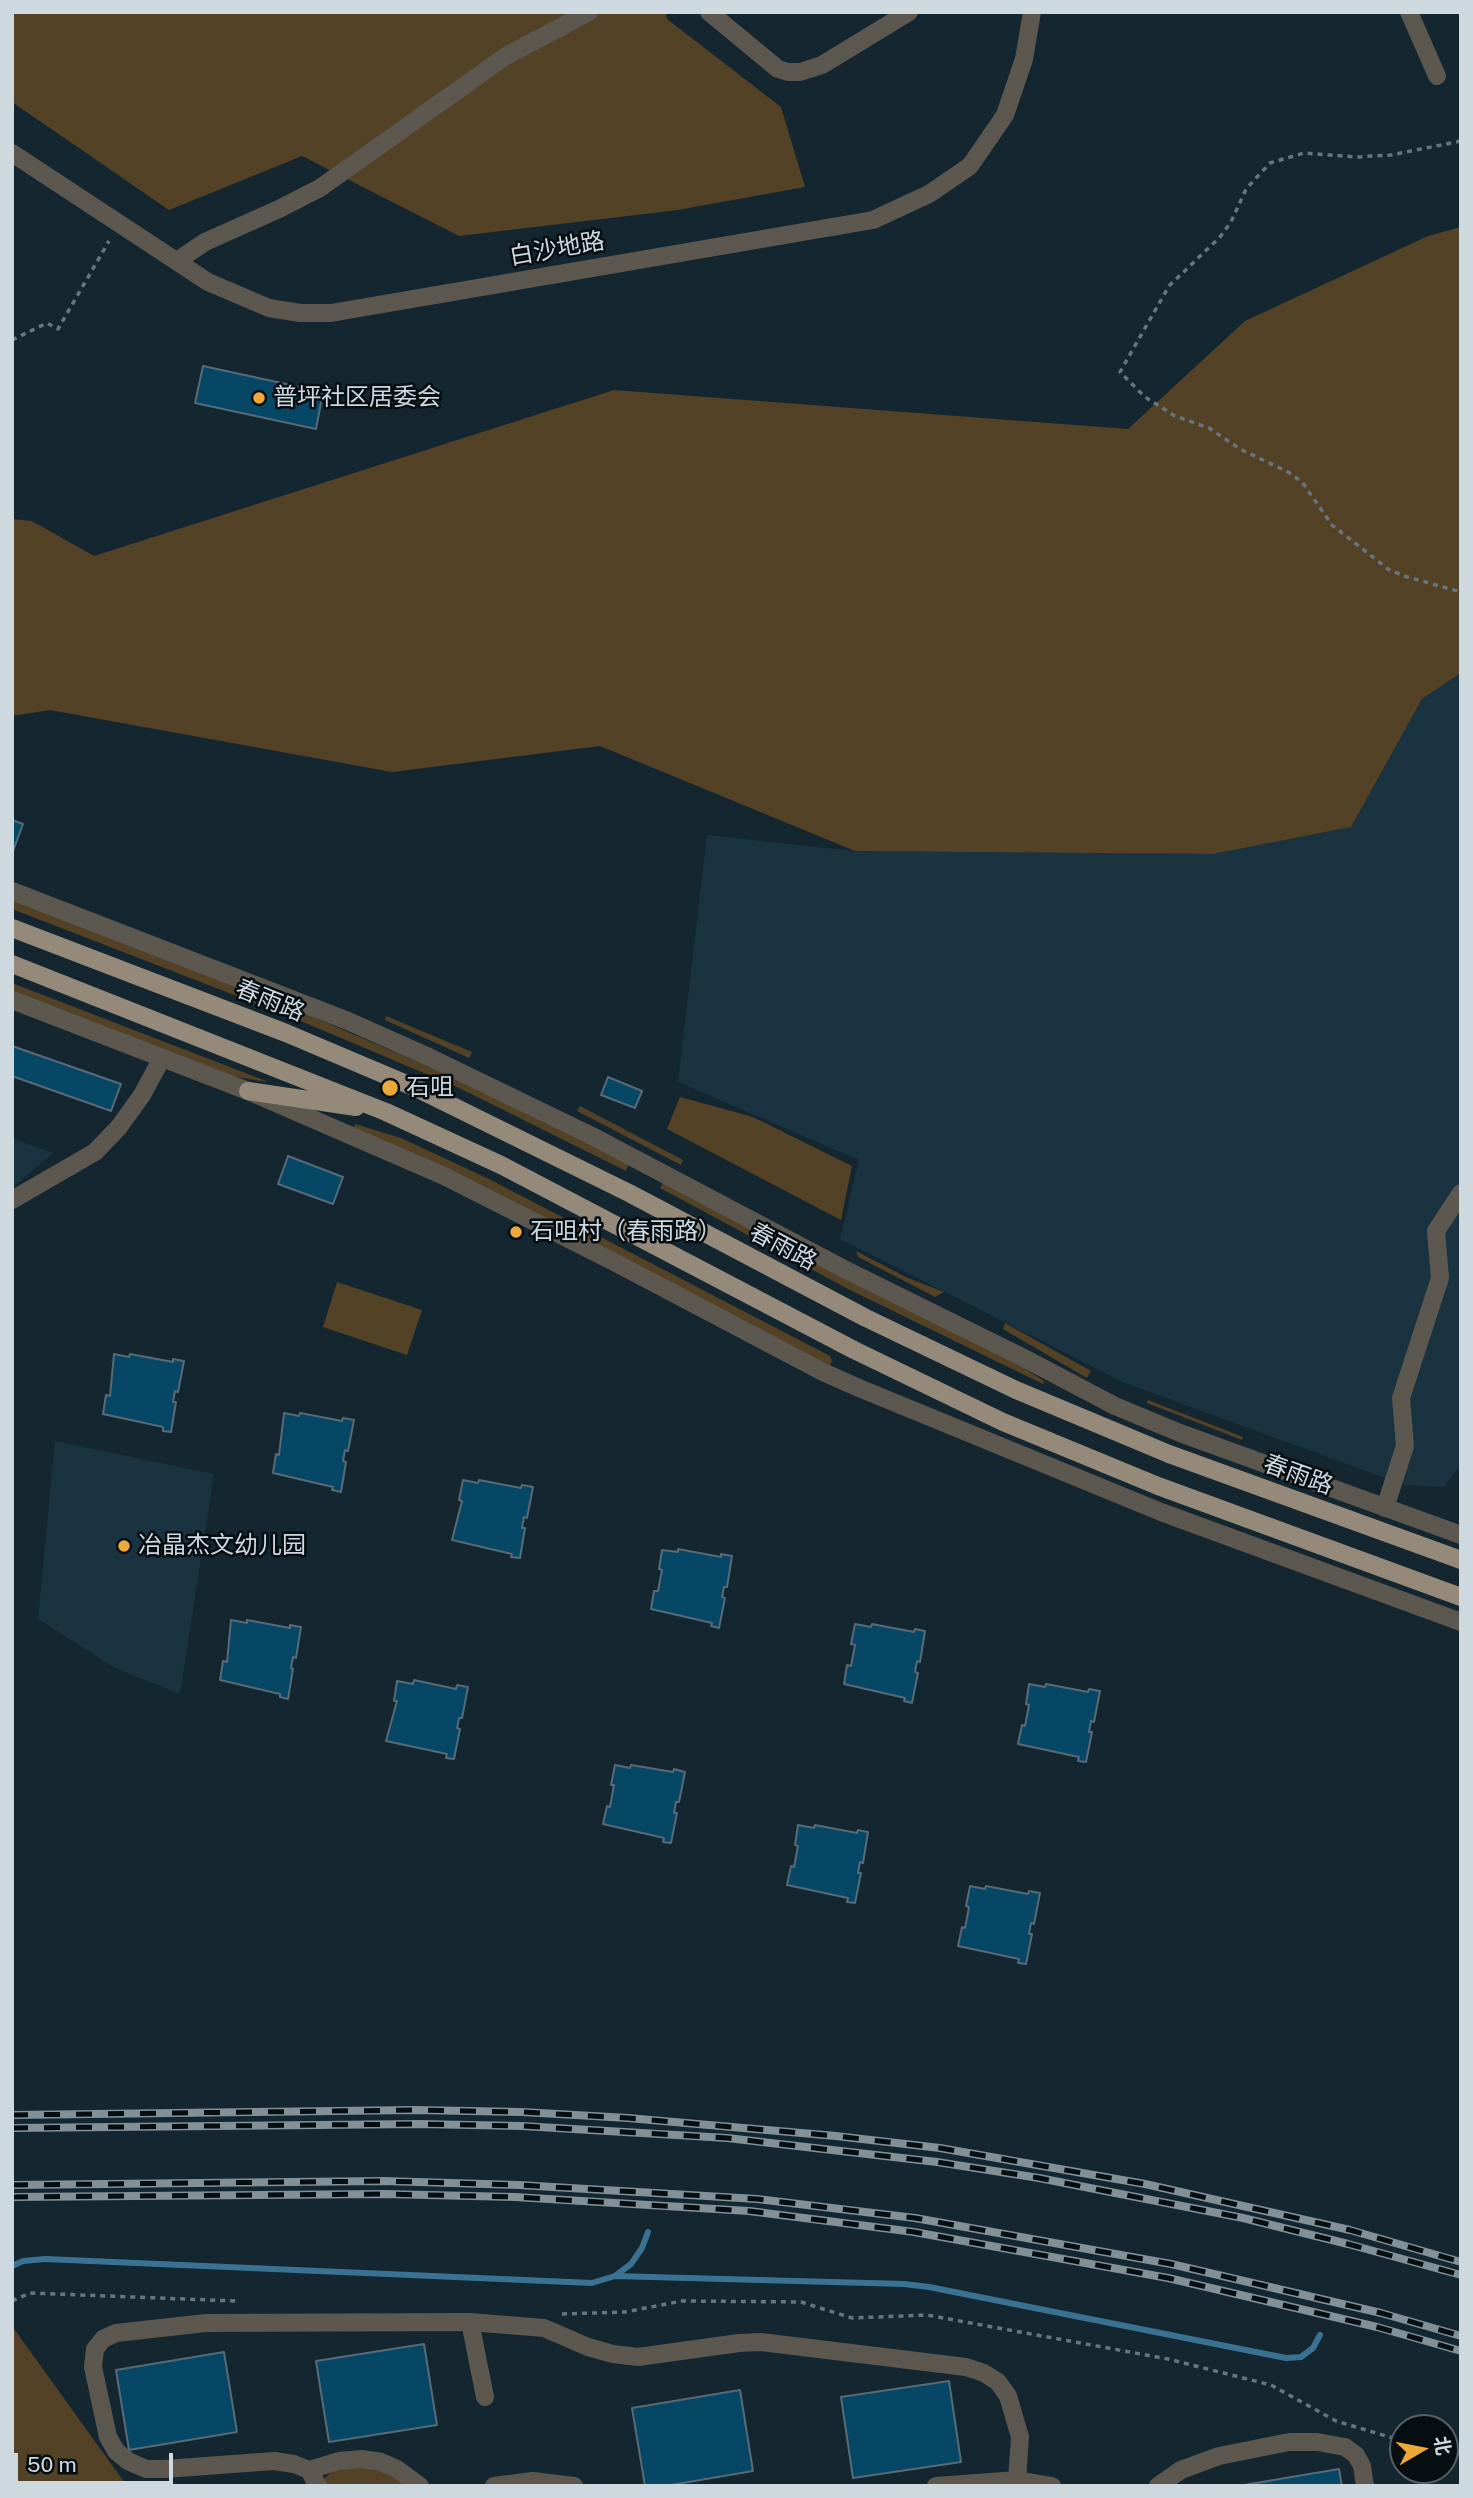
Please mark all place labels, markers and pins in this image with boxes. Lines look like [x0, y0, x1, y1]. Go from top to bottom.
place label: 普坪社区居委会 [273, 384, 441, 412]
marker: 普坪社区居委会 [251, 390, 267, 406]
place label: 石咀 [406, 1074, 454, 1102]
marker: 石咀 [380, 1078, 400, 1098]
place label: 石咀村（春雨路） [530, 1218, 722, 1246]
marker: 石咀村（春雨路） [508, 1224, 524, 1240]
place label: 冶晶杰文幼儿园 [138, 1532, 306, 1560]
marker: 冶晶杰文幼儿园 [116, 1538, 132, 1554]

